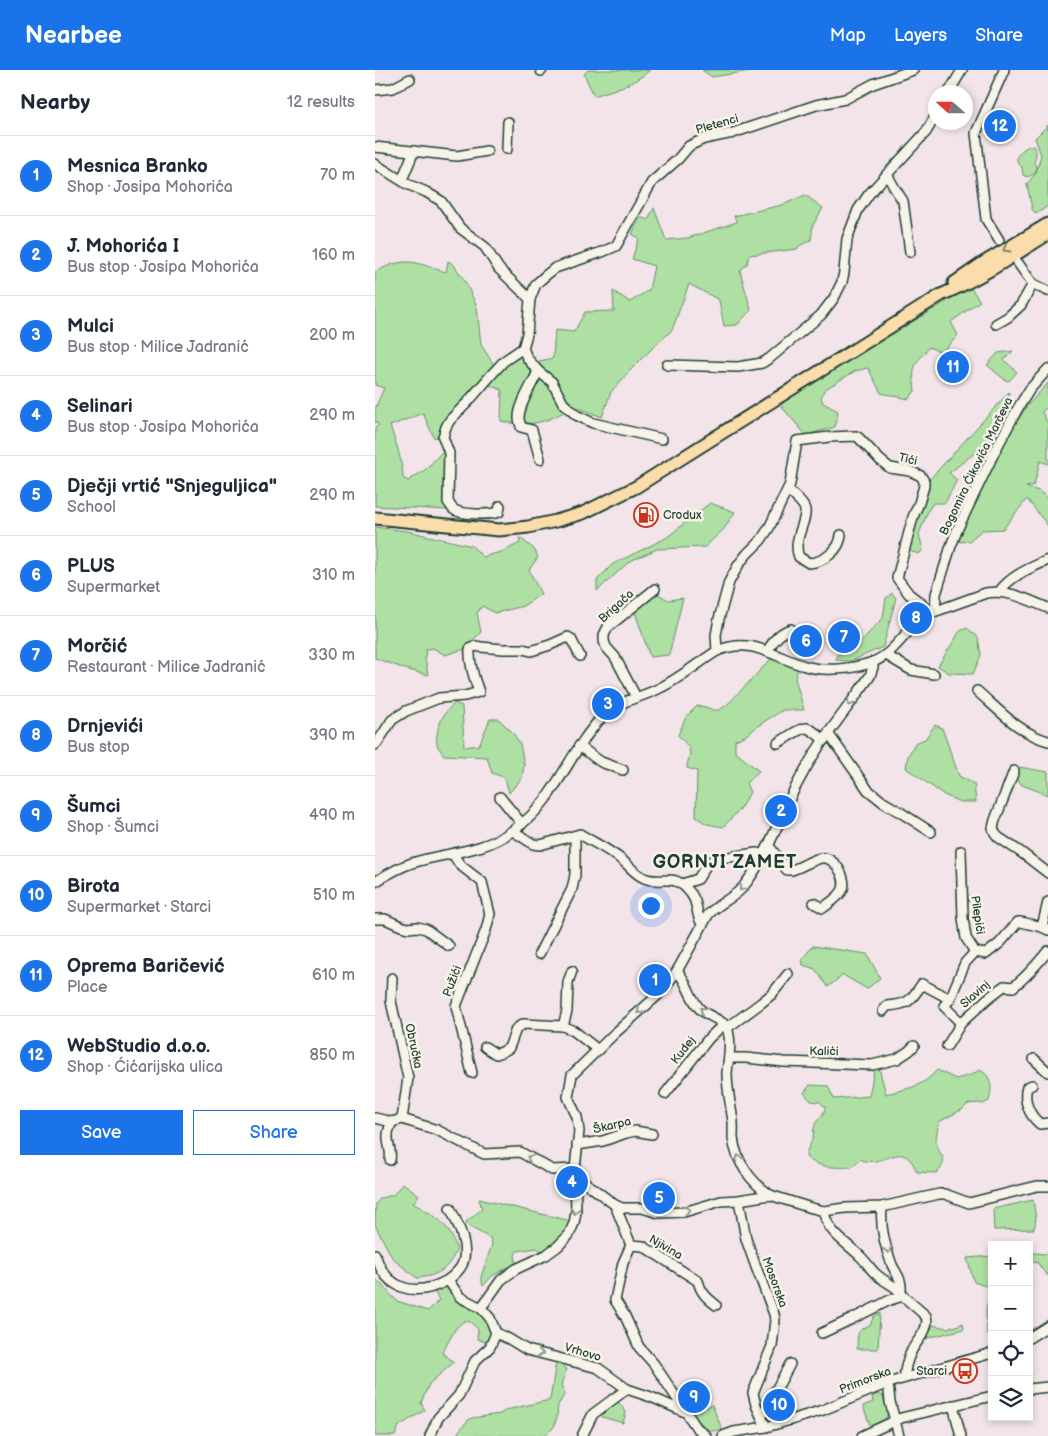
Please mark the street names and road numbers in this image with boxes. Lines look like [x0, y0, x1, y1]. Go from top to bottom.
street label: Pletenci [694, 111, 740, 138]
street label: Bogomira Ćikovića Marčeva [935, 394, 1017, 538]
street label: Tići [897, 450, 919, 469]
street label: Brigača [596, 586, 637, 626]
street label: Pilepići [967, 895, 988, 936]
street label: Pužići [440, 963, 465, 999]
street label: Slavinj [957, 977, 993, 1011]
street label: Obručka [401, 1022, 426, 1070]
street label: Kudej [668, 1033, 699, 1067]
street label: Kalići [809, 1044, 839, 1059]
street label: Škarpa [591, 1113, 633, 1137]
street label: Njivina [646, 1232, 685, 1263]
street label: Mosorska [758, 1255, 791, 1310]
street label: Vrhovo [563, 1340, 603, 1365]
street label: Primorska [837, 1364, 893, 1397]

